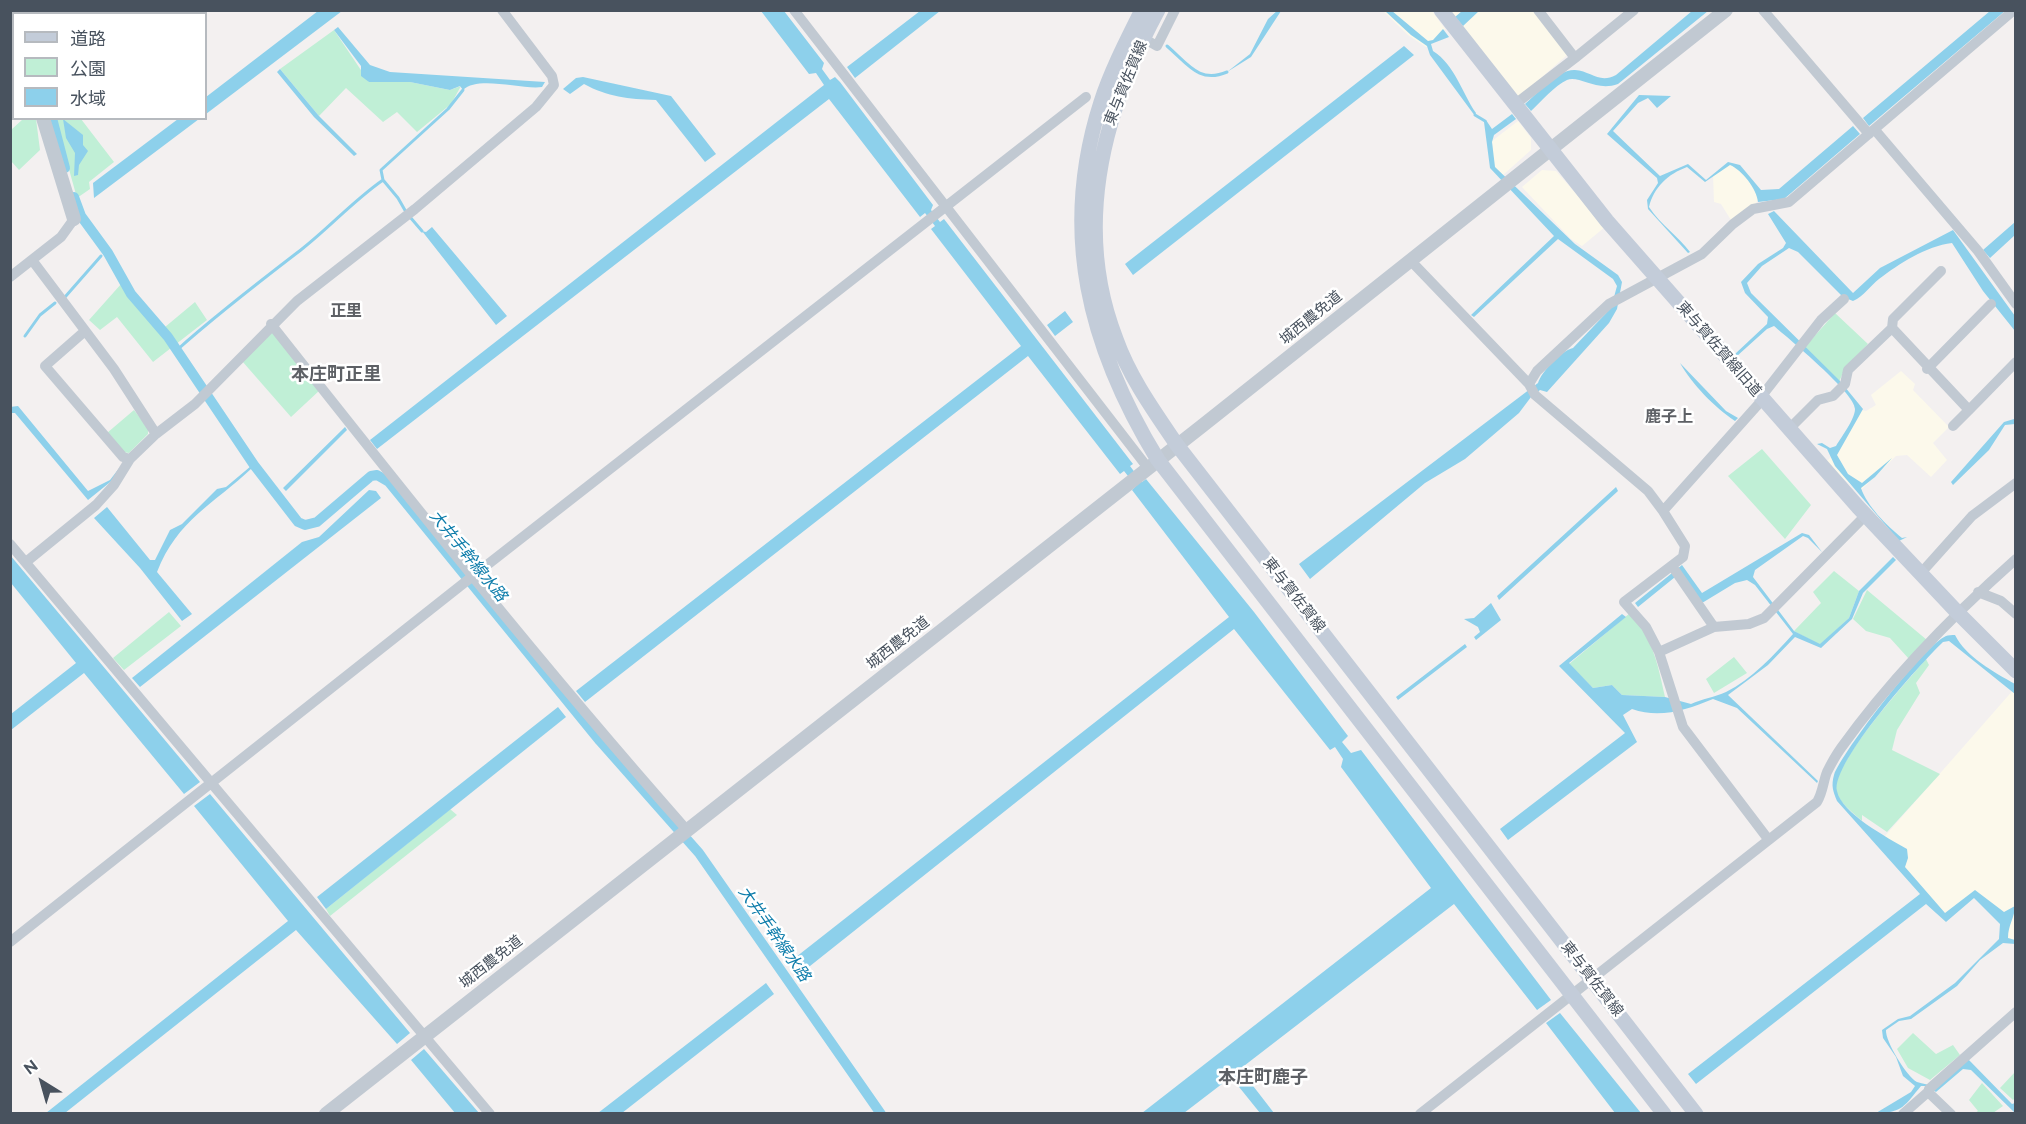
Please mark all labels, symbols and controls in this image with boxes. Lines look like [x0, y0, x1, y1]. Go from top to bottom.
legend [12, 12, 207, 120]
text: 道路 [70, 28, 106, 49]
street label: 東与賀佐賀線 [1101, 38, 1151, 128]
text: 公園 [70, 58, 106, 79]
text: 水域 [70, 88, 106, 109]
street label: 城西農免道 [1276, 287, 1346, 349]
street label: 東与賀佐賀線旧道 [1673, 298, 1765, 400]
district label: 正里 [330, 301, 362, 321]
district label: 本庄町正里 [291, 364, 381, 386]
district label: 鹿子上 [1645, 407, 1693, 427]
water label: 大井手幹線水路 [425, 506, 511, 606]
street label: 東与賀佐賀線 [1259, 554, 1329, 636]
street label: 城西農免道 [863, 613, 933, 673]
water label: 大井手幹線水路 [734, 883, 814, 985]
street label: 城西農免道 [456, 932, 526, 992]
street label: 東与賀佐賀線 [1557, 938, 1627, 1020]
north arrow [12, 1052, 72, 1112]
text: N [20, 1056, 41, 1078]
district label: 本庄町鹿子 [1218, 1067, 1308, 1089]

